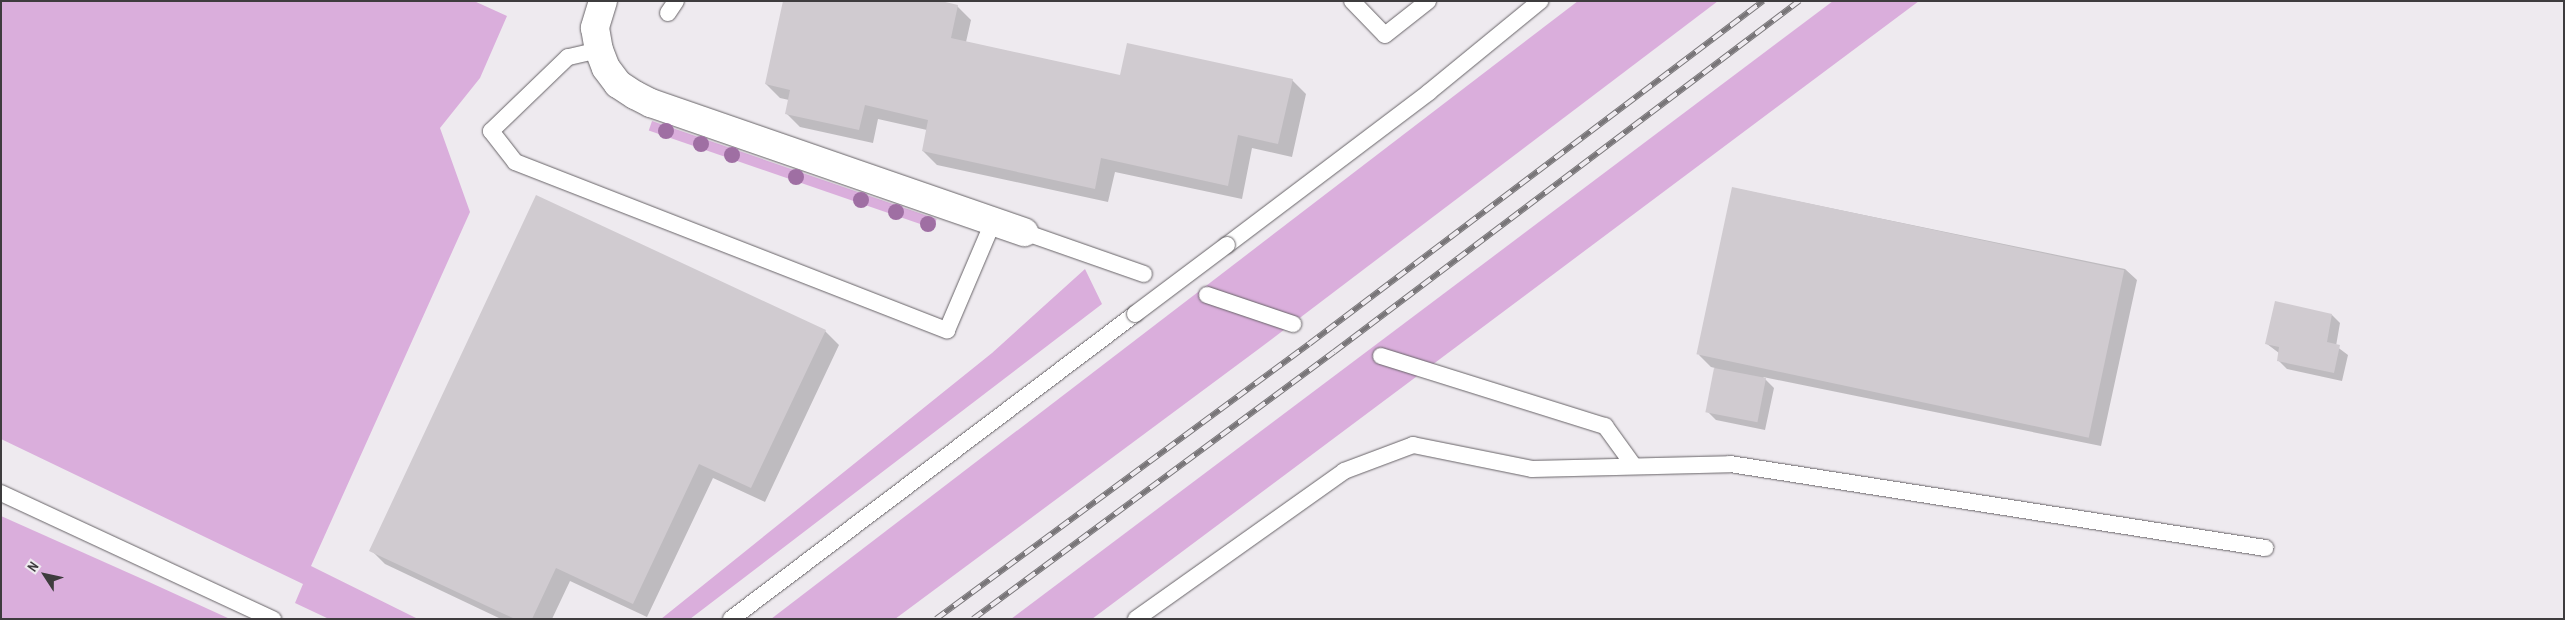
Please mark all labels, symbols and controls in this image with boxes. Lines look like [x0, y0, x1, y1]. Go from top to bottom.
north arrow [20, 550, 70, 600]
text: N [23, 558, 42, 575]

